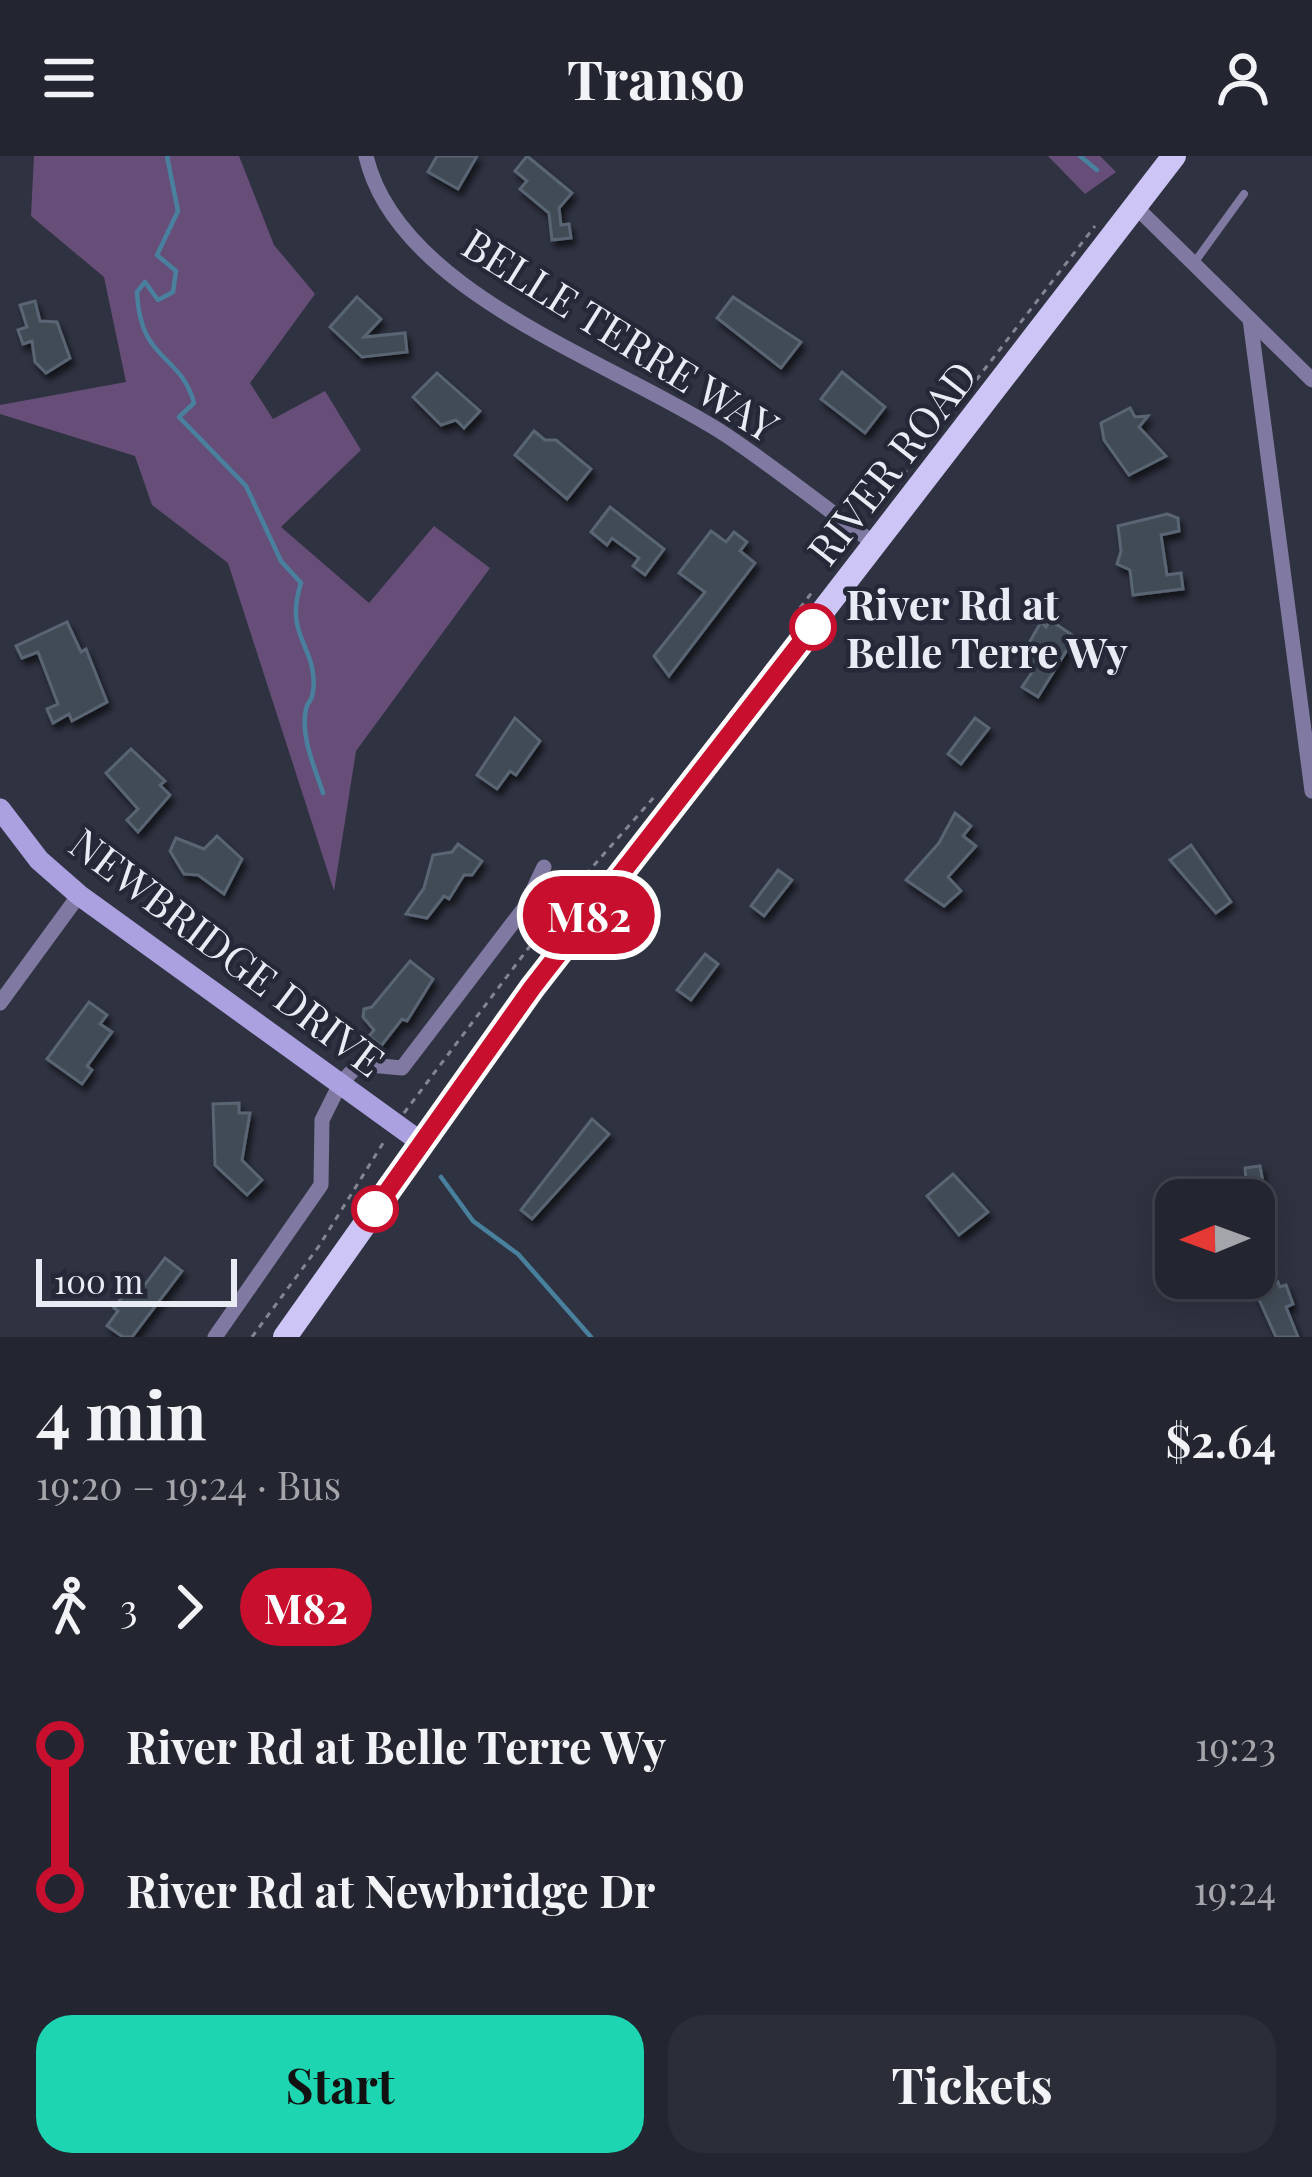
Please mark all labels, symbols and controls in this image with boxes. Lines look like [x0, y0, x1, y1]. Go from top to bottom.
text: Transo [567, 42, 745, 114]
icon: menu [36, 45, 102, 111]
icon: person [1210, 45, 1276, 111]
street label: BELLE TERRE WAY [453, 214, 789, 454]
street label: RIVER ROAD [794, 348, 988, 576]
place label: River Rd at Belle Terre Wy [846, 575, 1128, 679]
marker: River Rd at Belle Terre Wy [791, 605, 835, 649]
street label: NEWBRIDGE DRIVE [59, 814, 397, 1088]
line badge: M82 [520, 876, 658, 954]
text: M82 [547, 887, 631, 943]
north arrow [1155, 1179, 1275, 1299]
map controls [1155, 1179, 1275, 1299]
unlabelled marker [353, 1187, 397, 1231]
scale bar [36, 1253, 237, 1306]
text: 100 m [54, 1258, 143, 1302]
text: 4 min [36, 1369, 207, 1457]
text: $2.64 [1165, 1409, 1276, 1469]
text: 19:20 – 19:24 · Bus [36, 1458, 341, 1510]
icon: walk [36, 1574, 102, 1640]
icon: forward [156, 1574, 222, 1640]
text: M82 [264, 1579, 348, 1635]
text: 3 [120, 1581, 138, 1633]
text: River Rd at Belle Terre Wy [126, 1715, 666, 1775]
text: 19:23 [1195, 1719, 1276, 1771]
text: River Rd at Newbridge Dr [126, 1859, 655, 1919]
text: 19:24 [1193, 1863, 1276, 1915]
button: Start [36, 2015, 644, 2153]
button: Tickets [668, 2015, 1276, 2153]

